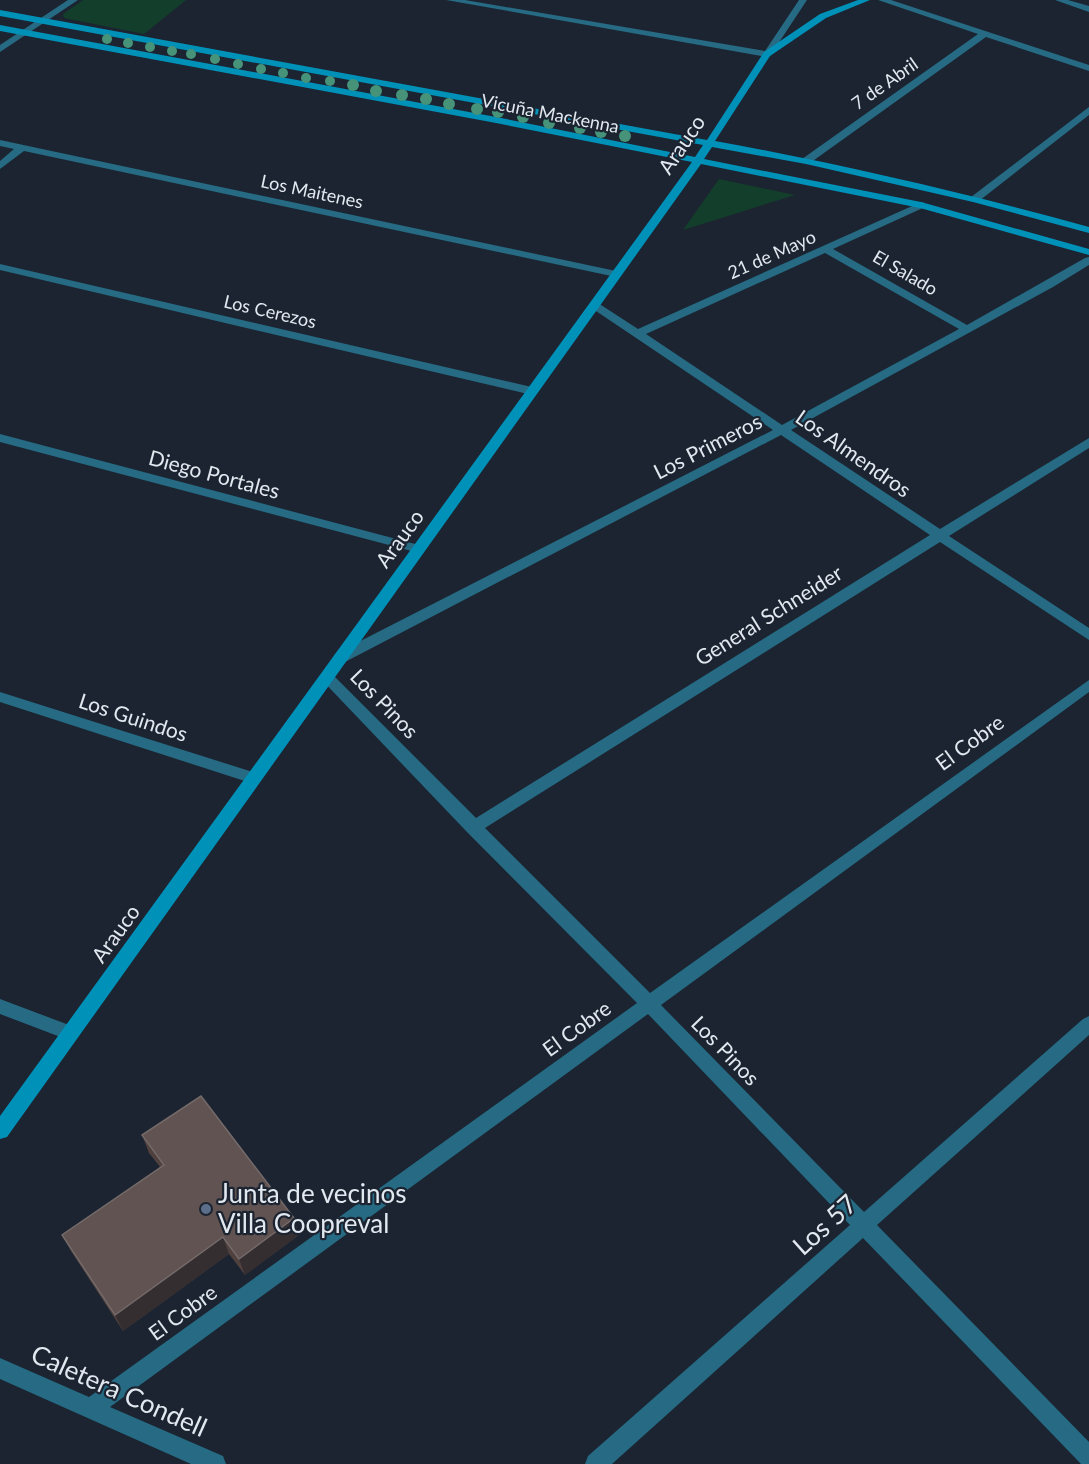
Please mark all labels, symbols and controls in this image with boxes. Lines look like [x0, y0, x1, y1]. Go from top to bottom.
street label: 7 de Abril [847, 52, 922, 114]
street label: Vicuña Mackenna [479, 89, 621, 137]
street label: Arauco [652, 110, 709, 178]
street label: Los Maitenes [259, 169, 366, 213]
street label: 21 de Mayo [724, 225, 819, 283]
street label: El Salado [869, 245, 942, 299]
street label: Los Cerezos [222, 290, 319, 332]
street label: Los Almendros [791, 404, 916, 502]
street label: Los Primeros [649, 408, 766, 484]
street label: Diego Portales [146, 444, 283, 503]
street label: Arauco [369, 504, 428, 572]
street label: General Schneider [690, 559, 847, 670]
street label: Los Pinos [346, 663, 424, 743]
street label: Los Guindos [76, 687, 191, 746]
street label: El Cobre [930, 709, 1008, 775]
street label: Arauco [85, 899, 144, 967]
street label: El Cobre [537, 995, 615, 1061]
street label: Los Pinos [687, 1010, 765, 1090]
place label: Junta de vecinos Villa Coopreval [218, 1177, 407, 1239]
street label: Los 57 [786, 1187, 863, 1261]
marker: Junta de vecinos Villa Coopreval [199, 1202, 213, 1216]
street label: El Cobre [143, 1279, 221, 1345]
street label: Caletera Condell [27, 1337, 212, 1443]

